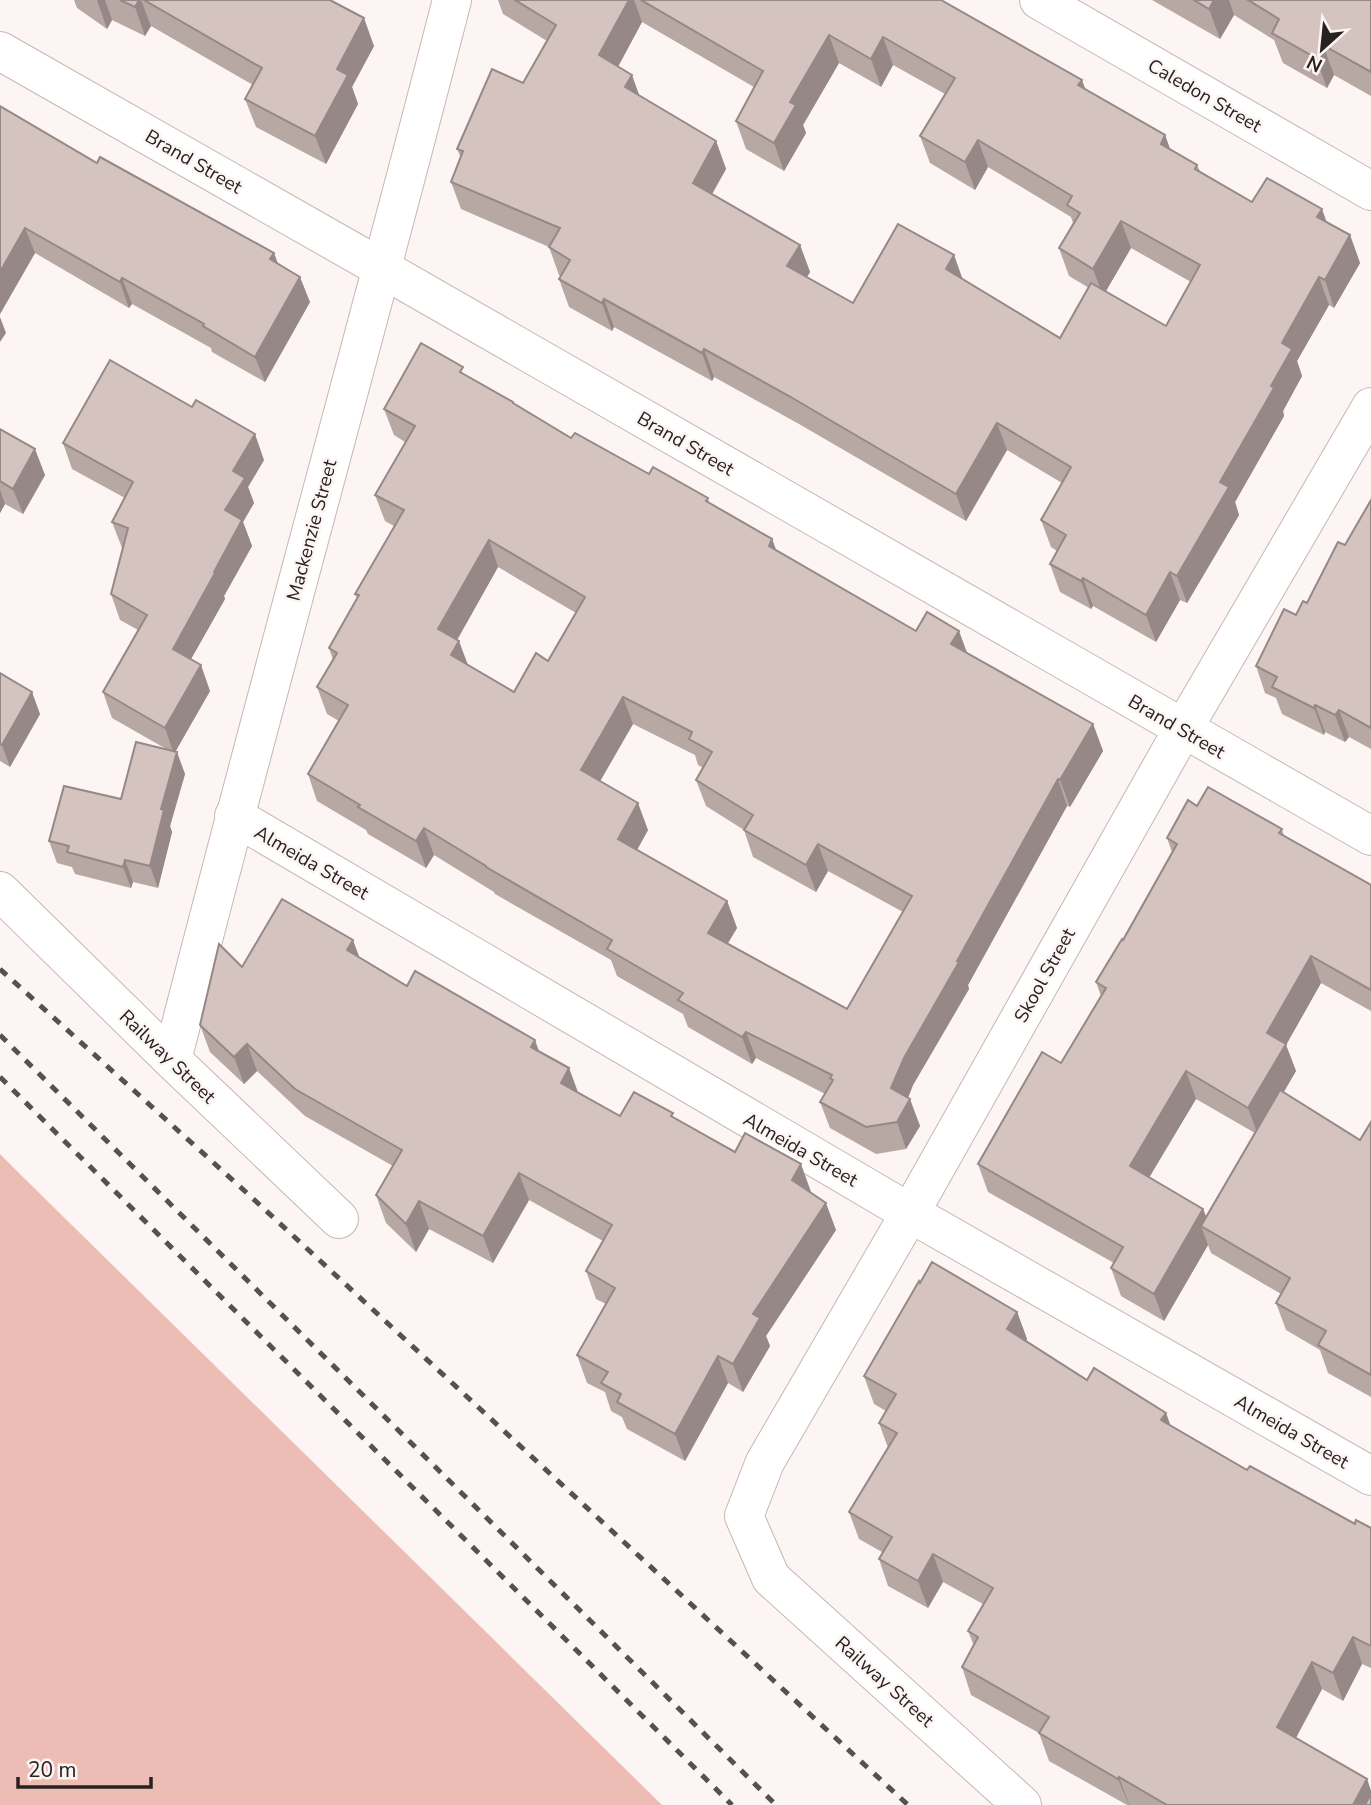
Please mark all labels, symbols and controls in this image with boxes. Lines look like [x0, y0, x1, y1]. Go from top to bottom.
north arrow [1287, 14, 1357, 84]
text: N [1302, 48, 1327, 78]
street label: Caledon Street [1143, 53, 1266, 139]
street label: Brand Street [140, 124, 247, 200]
street label: Brand Street [632, 406, 739, 482]
street label: Mackenzie Street [281, 456, 343, 604]
street label: Brand Street [1123, 689, 1230, 765]
street label: Almeida Street [250, 820, 374, 906]
street label: Skool Street [1008, 923, 1082, 1027]
street label: Railway Street [113, 1004, 221, 1110]
street label: Almeida Street [739, 1107, 863, 1193]
street label: Almeida Street [1230, 1389, 1354, 1475]
street label: Railway Street [829, 1630, 940, 1733]
scale bar [18, 1745, 150, 1789]
text: 20 m [28, 1756, 77, 1784]

